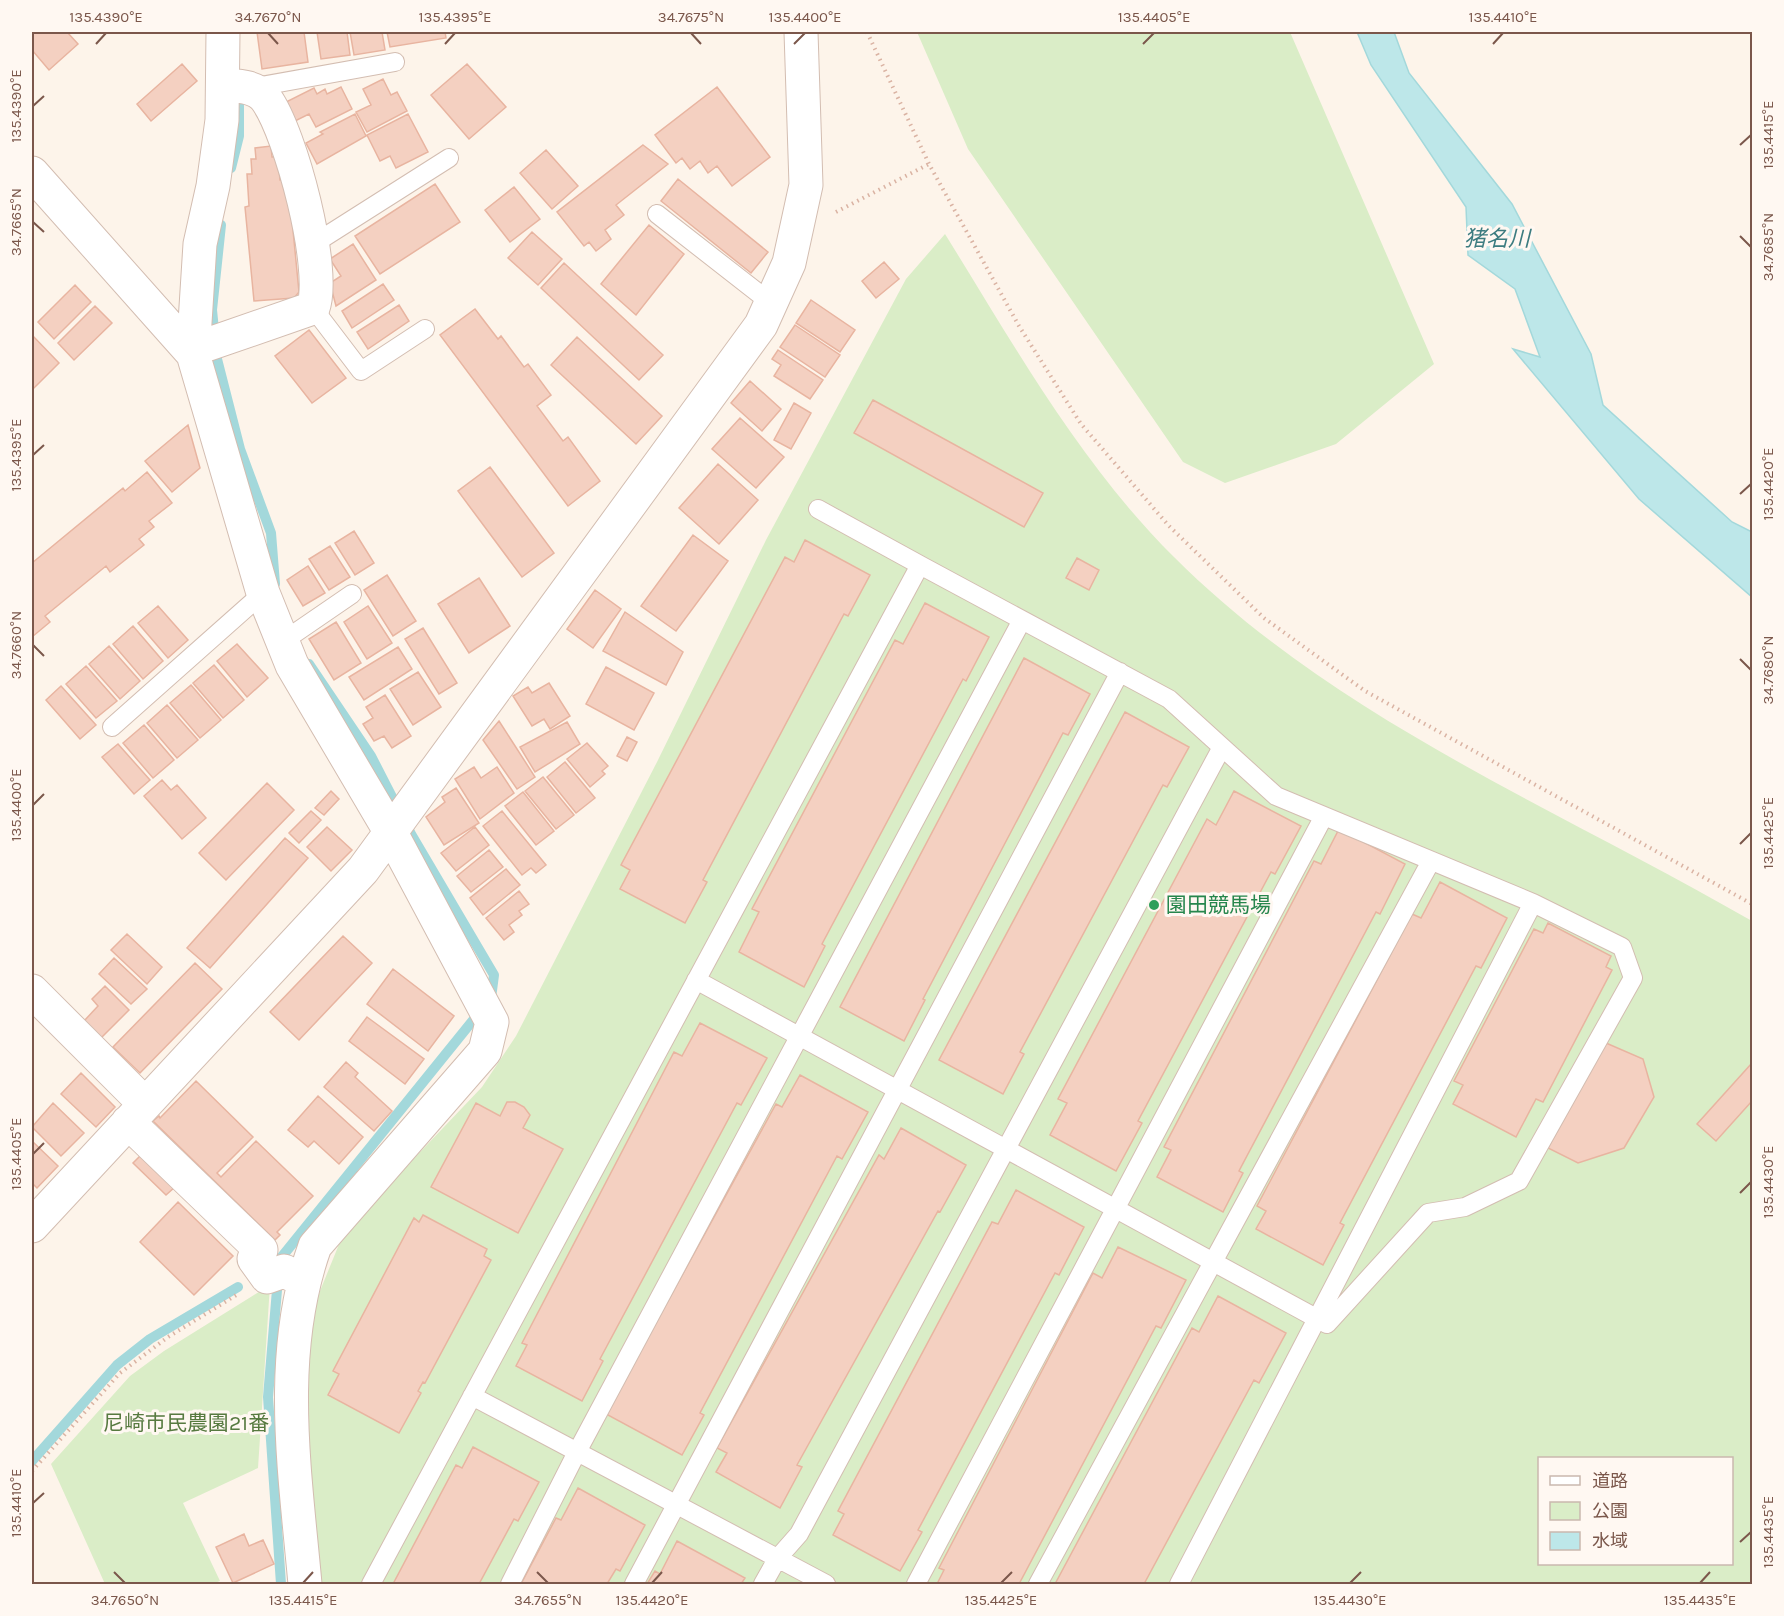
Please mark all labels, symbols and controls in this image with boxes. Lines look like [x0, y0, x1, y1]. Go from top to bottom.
text: 135.4390°E [69, 8, 143, 26]
text: 34.7670°N [235, 8, 301, 26]
text: 135.4395°E [419, 8, 491, 26]
text: 34.7675°N [658, 8, 724, 26]
text: 135.4400°E [768, 8, 842, 26]
text: 135.4405°E [1118, 8, 1190, 26]
text: 135.4410°E [1468, 8, 1538, 26]
text: 135.4390°E [7, 69, 25, 143]
text: 135.4415°E [1759, 101, 1777, 169]
text: 34.7665°N [7, 188, 25, 256]
text: 34.7685°N [1759, 213, 1777, 281]
water label: 猪名川 [1464, 226, 1532, 252]
text: 135.4395°E [7, 419, 25, 491]
text: 135.4420°E [1759, 448, 1777, 520]
text: 34.7660°N [7, 611, 25, 679]
text: 34.7680°N [1759, 635, 1777, 705]
text: 135.4400°E [7, 768, 25, 842]
text: 135.4425°E [1759, 797, 1777, 869]
place label: 園田競馬場 [1166, 893, 1271, 917]
marker: 園田競馬場 [1147, 898, 1161, 912]
text: 135.4405°E [7, 1118, 25, 1190]
text: 135.4430°E [1759, 1145, 1777, 1219]
park label: 尼崎市民農園21番 [103, 1411, 269, 1435]
legend [1538, 1457, 1733, 1565]
text: 135.4410°E [7, 1468, 25, 1538]
text: 道路 [1592, 1470, 1628, 1492]
text: 135.4435°E [1759, 1496, 1777, 1568]
text: 公園 [1592, 1500, 1628, 1522]
text: 水域 [1592, 1530, 1628, 1552]
text: 34.7650°N [91, 1591, 159, 1609]
text: 135.4415°E [269, 1591, 337, 1609]
text: 34.7655°N [514, 1591, 582, 1609]
text: 135.4420°E [616, 1591, 688, 1609]
text: 135.4425°E [965, 1591, 1037, 1609]
text: 135.4430°E [1313, 1591, 1387, 1609]
text: 135.4435°E [1664, 1591, 1736, 1609]

